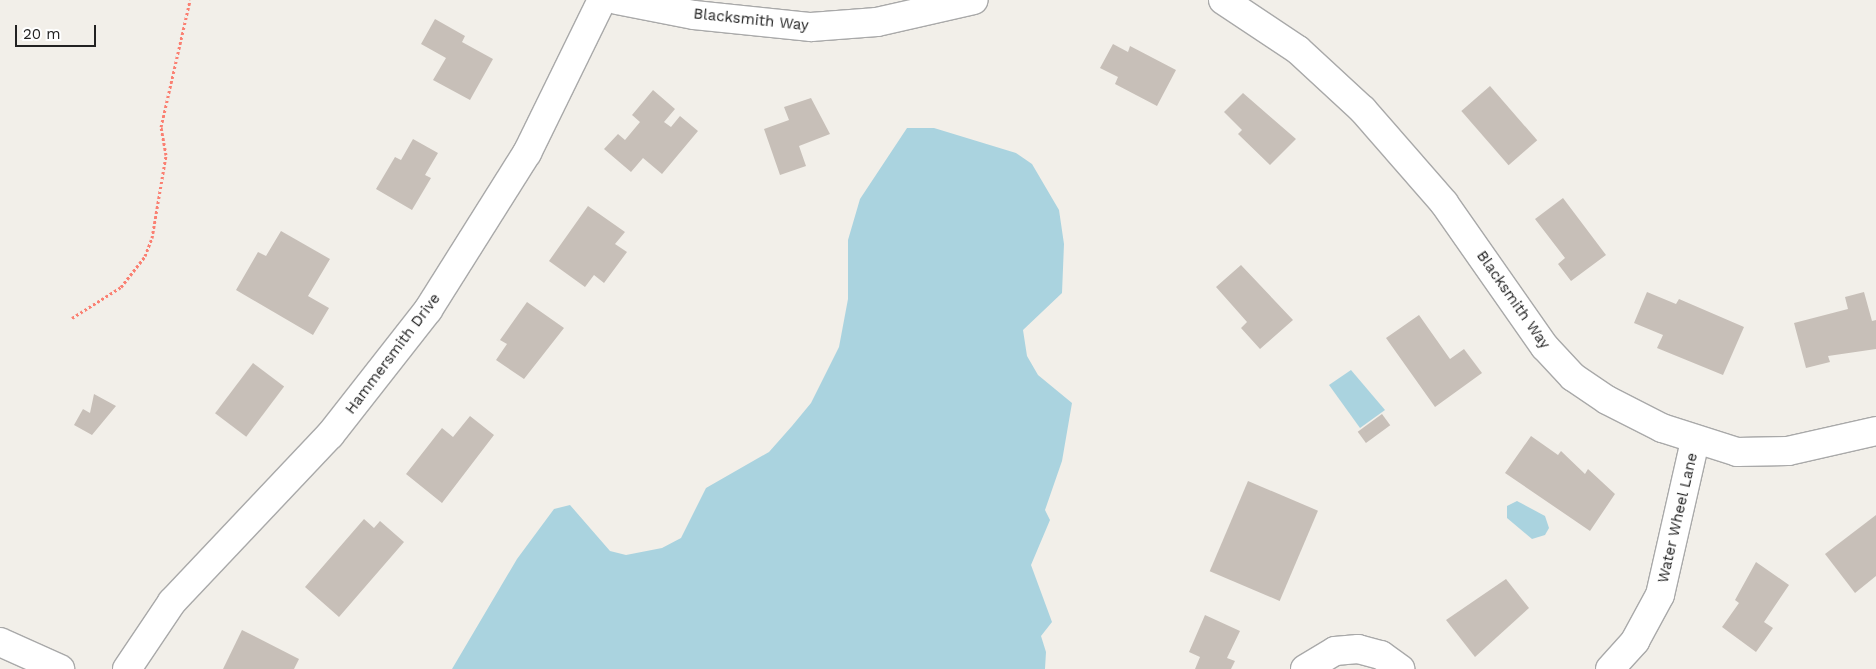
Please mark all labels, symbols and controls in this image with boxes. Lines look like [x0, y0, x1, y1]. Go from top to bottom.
street label: Blacksmith Way [692, 5, 810, 35]
scale bar [18, 15, 99, 47]
text: 20 m [23, 25, 61, 43]
street label: Blacksmith Way [1472, 247, 1554, 353]
street label: Hammersmith Drive [342, 290, 444, 418]
street label: Water Wheel Lane [1654, 451, 1702, 585]

